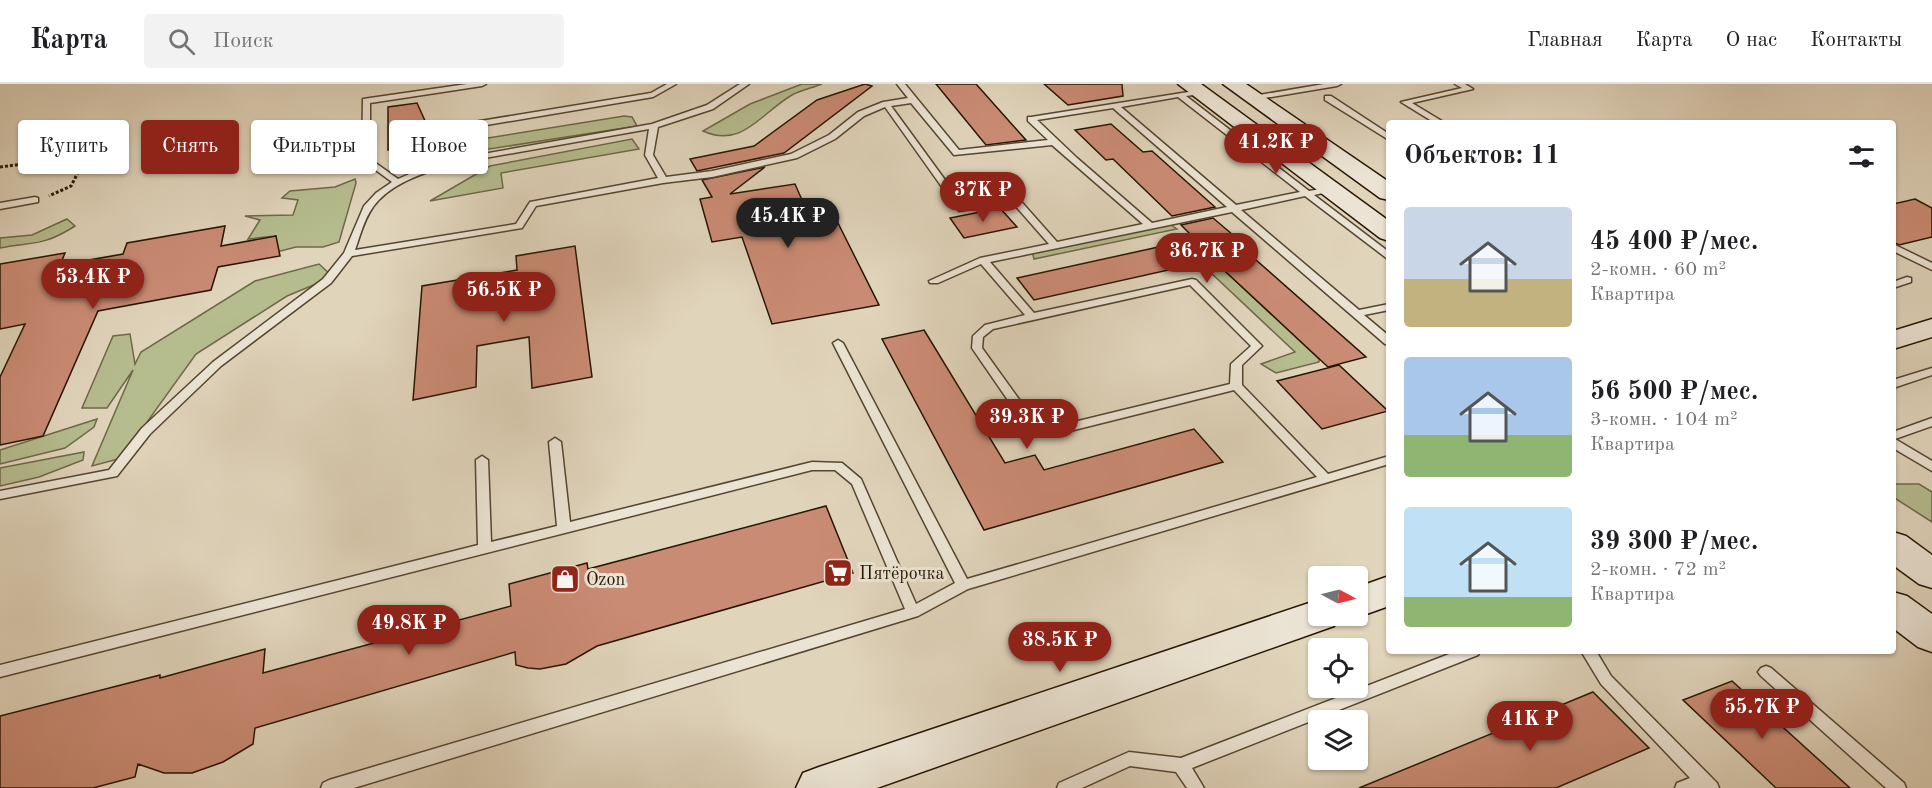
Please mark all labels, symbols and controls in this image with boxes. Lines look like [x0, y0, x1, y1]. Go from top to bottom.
search box [144, 14, 564, 68]
icon: search [165, 25, 198, 58]
text: Карта [30, 27, 108, 55]
text: Поиск [213, 30, 274, 52]
text: Главная [1527, 30, 1603, 51]
text: Карта [1636, 30, 1693, 51]
text: О нас [1726, 30, 1777, 51]
text: Контакты [1810, 30, 1902, 51]
chip: Купить [18, 120, 129, 174]
chip: Снять [141, 120, 239, 174]
chip: Фильтры [251, 120, 377, 174]
chip: Новое [389, 120, 488, 174]
pin: 41.2K ₽ [1221, 124, 1331, 175]
text: 41.2K ₽ [1238, 133, 1314, 153]
icon: filters [1845, 140, 1878, 173]
text: Объектов: 11 [1404, 143, 1560, 169]
pin: 37K ₽ [941, 172, 1025, 223]
text: 37K ₽ [954, 181, 1012, 201]
pin: 45.4K ₽ [733, 198, 843, 249]
text: 45.4K ₽ [750, 207, 826, 227]
text: 45 400 ₽/мес. [1590, 229, 1758, 255]
icon: home [1452, 231, 1524, 303]
pin: 36.7K ₽ [1152, 233, 1262, 284]
text: 36.7K ₽ [1169, 242, 1245, 262]
pin: 53.4K ₽ [38, 259, 148, 310]
text: 2-комн. · 60 m² [1590, 260, 1726, 280]
text: 53.4K ₽ [55, 268, 131, 288]
pin: 56.5K ₽ [449, 272, 559, 323]
text: 56.5K ₽ [466, 281, 542, 301]
text: Квартира [1590, 285, 1675, 305]
text: 56 500 ₽/мес. [1590, 379, 1758, 405]
icon: home [1452, 381, 1524, 453]
pin: 39.3K ₽ [972, 399, 1082, 450]
text: 39.3K ₽ [989, 408, 1065, 428]
text: 3-комн. · 104 m² [1590, 410, 1738, 430]
text: Квартира [1590, 435, 1675, 455]
text: 39 300 ₽/мес. [1590, 529, 1758, 555]
icon: home [1452, 531, 1524, 603]
supermarket icon: Пятёрочка [822, 557, 854, 589]
text: 2-комн. · 72 m² [1590, 560, 1726, 580]
shop icon: Ozon [549, 563, 581, 595]
place label: Пятёрочка [859, 565, 945, 583]
north arrow [1308, 566, 1368, 626]
map controls [1308, 566, 1368, 770]
place label: Ozon [586, 571, 625, 589]
text: Квартира [1590, 585, 1675, 605]
pin: 49.8K ₽ [354, 605, 464, 656]
text: 49.8K ₽ [371, 614, 447, 634]
pin: 38.5K ₽ [1005, 622, 1115, 673]
text: 38.5K ₽ [1022, 631, 1098, 651]
button: locate [1308, 638, 1368, 698]
pin: 55.7K ₽ [1707, 689, 1817, 740]
text: 55.7K ₽ [1724, 698, 1800, 718]
pin: 41K ₽ [1488, 701, 1572, 752]
button: layers [1308, 710, 1368, 770]
text: 41K ₽ [1501, 710, 1559, 730]

